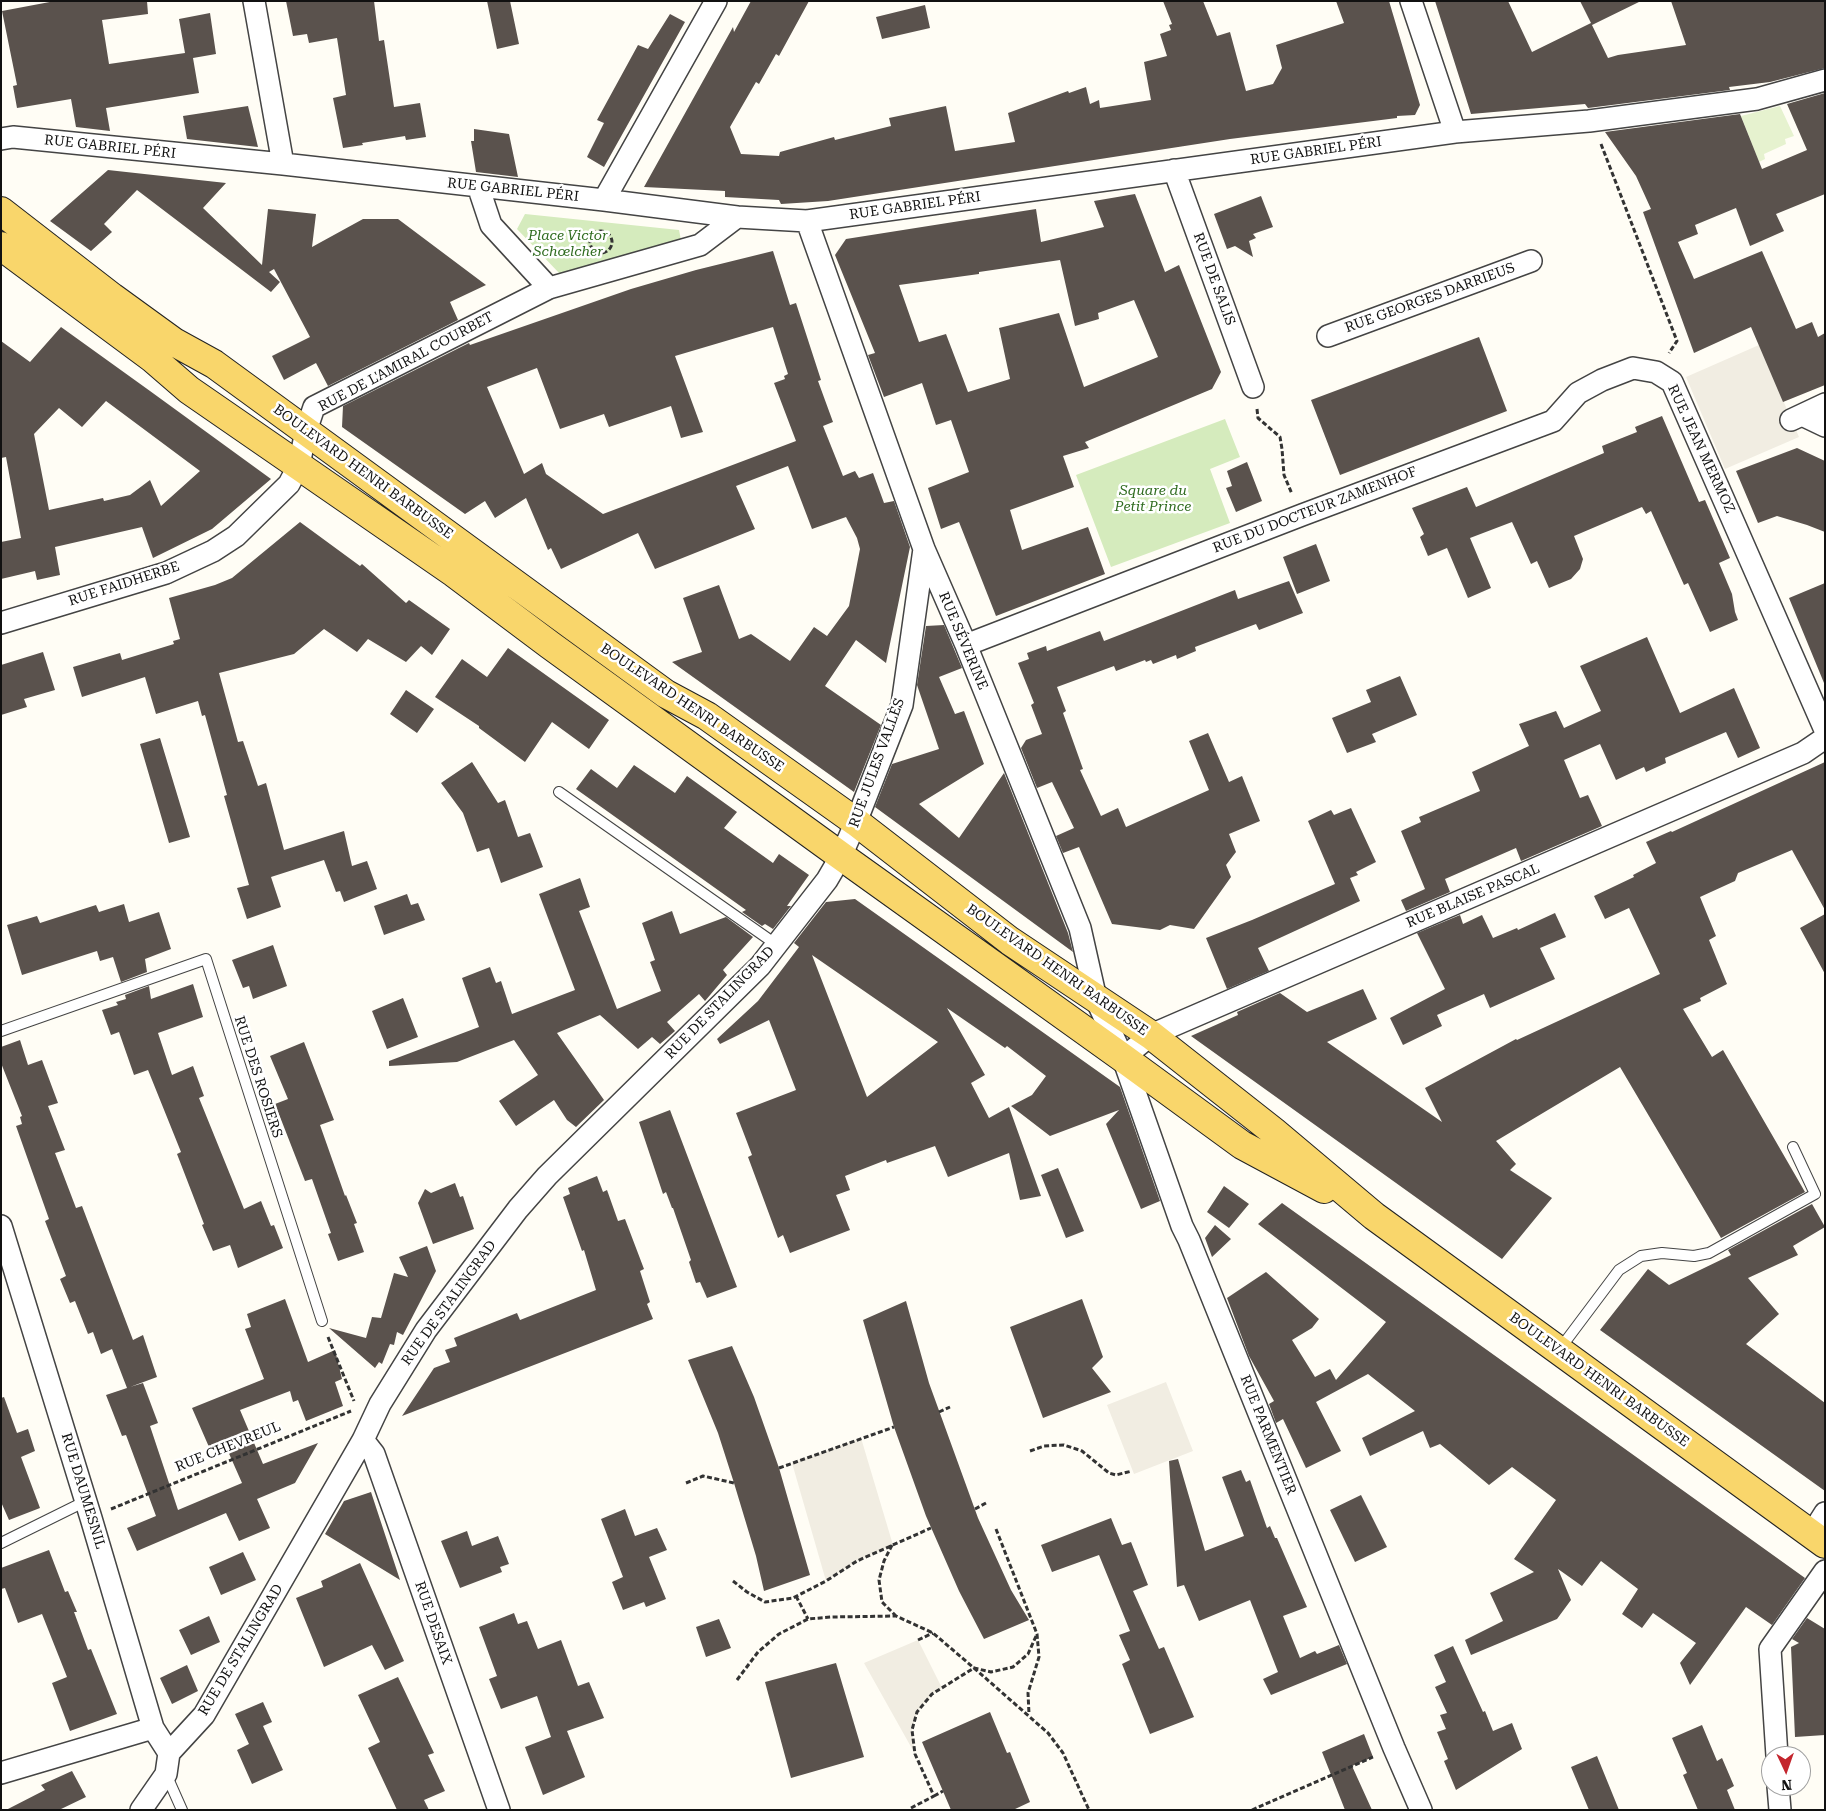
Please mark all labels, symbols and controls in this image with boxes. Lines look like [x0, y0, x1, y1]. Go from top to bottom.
street label: RUE GABRIEL PÉRI [43, 132, 177, 162]
street label: RUE GABRIEL PÉRI [1249, 133, 1383, 169]
street label: RUE GABRIEL PÉRI [446, 175, 580, 205]
street label: RUE GABRIEL PÉRI [848, 188, 982, 224]
park label: Place Victor Schœlcher [528, 228, 608, 260]
street label: RUE DE SALIS [1189, 230, 1239, 328]
street label: RUE GEORGES DARRIEUS [1343, 259, 1517, 337]
street label: RUE DE L'AMIRAL COURBET [316, 309, 496, 415]
street label: RUE JEAN MERMOZ [1664, 382, 1738, 516]
street label: BOULEVARD HENRI BARBUSSE [270, 401, 456, 543]
street label: RUE DU DOCTEUR ZAMENHOF [1211, 463, 1419, 557]
park label: Square du Petit Prince [1115, 483, 1191, 516]
street label: RUE FAIDHERBE [66, 558, 182, 610]
street label: RUE SÉVERINE [935, 589, 991, 693]
street label: BOULEVARD HENRI BARBUSSE [597, 640, 787, 776]
street label: RUE JULES VALLÈS [846, 696, 908, 830]
street label: RUE BLAISE PASCAL [1404, 860, 1542, 932]
street label: BOULEVARD HENRI BARBUSSE [963, 901, 1151, 1039]
street label: RUE DE STALINGRAD [662, 943, 778, 1063]
street label: RUE DES ROSIERS [230, 1014, 286, 1140]
street label: RUE DE STALINGRAD [398, 1237, 500, 1369]
street label: BOULEVARD HENRI BARBUSSE [1506, 1309, 1692, 1451]
street label: RUE PARMENTIER [1236, 1372, 1300, 1498]
street label: RUE CHEVREUL [173, 1418, 283, 1476]
street label: RUE DAUMESNIL [57, 1431, 109, 1551]
street label: RUE DESAIX [411, 1579, 455, 1667]
street label: RUE DE STALINGRAD [195, 1581, 287, 1719]
north arrow [1761, 1746, 1811, 1796]
text: N [1781, 1777, 1793, 1793]

